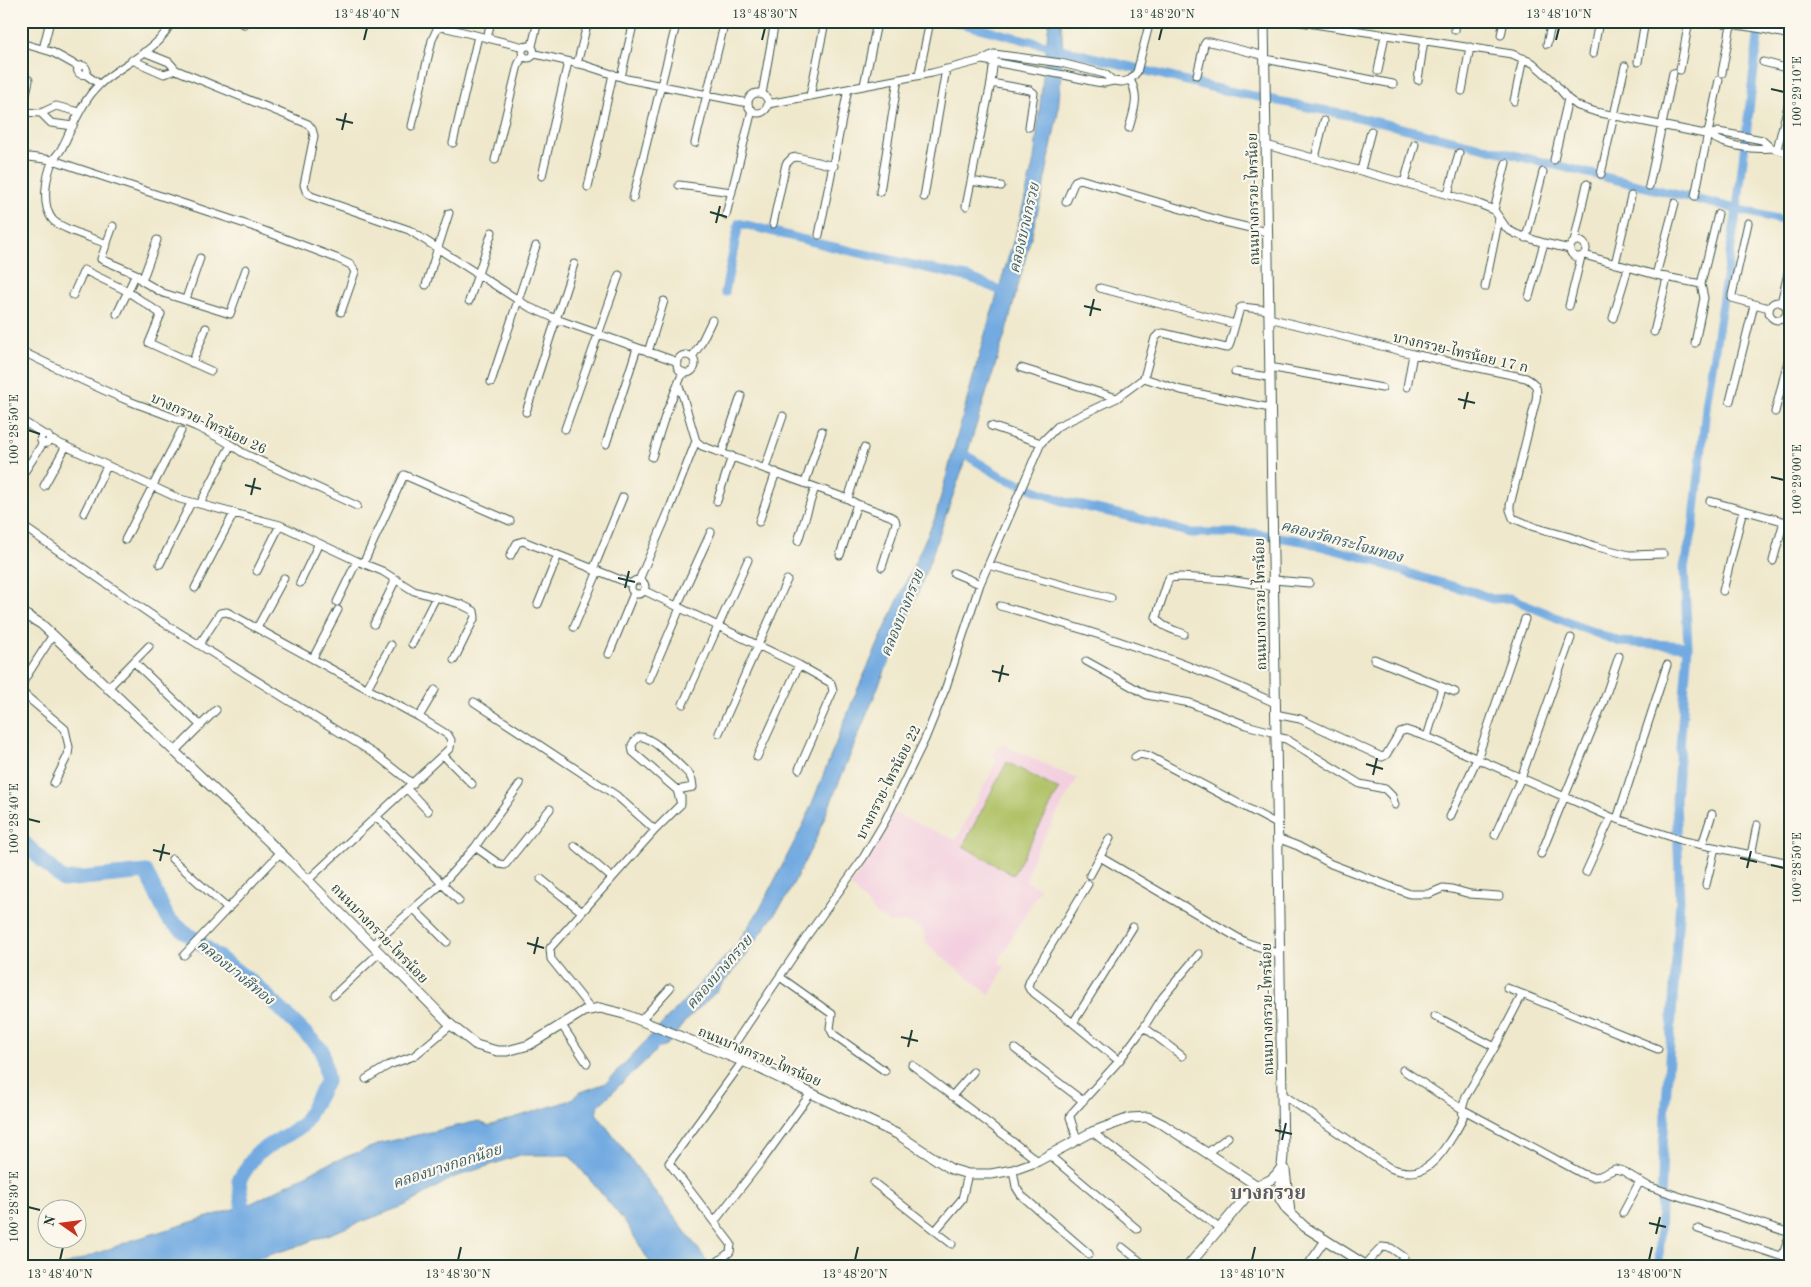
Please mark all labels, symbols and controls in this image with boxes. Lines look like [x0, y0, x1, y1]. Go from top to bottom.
text: 13°48'40"N [334, 9, 400, 21]
text: 13°48'30"N [732, 9, 798, 21]
text: 13°48'20"N [1129, 9, 1195, 21]
text: 13°48'10"N [1526, 9, 1592, 21]
text: 100°29'10"E [1792, 56, 1804, 128]
street label: ถนนบางกรวย-ไทรน้อย [1242, 133, 1262, 265]
water label: คลองบางกรวย [1008, 181, 1043, 275]
street label: บางกรวย-ไทรน้อย 17 ก [1392, 327, 1531, 375]
street label: บางกรวย-ไทรน้อย 26 [149, 387, 270, 457]
text: 100°28'50"E [8, 394, 21, 466]
text: 100°29'00"E [1792, 444, 1804, 516]
water label: คลองวัดกระโจมทอง [1279, 514, 1406, 566]
street label: ถนนบางกรวย-ไทรน้อย [1249, 538, 1269, 670]
water label: คลองบางกรวย [879, 567, 928, 659]
street label: บางกรวย-ไทรน้อย 22 [851, 721, 924, 842]
text: 100°28'40"E [9, 783, 21, 855]
text: 100°28'50"E [1791, 832, 1804, 904]
street label: ถนนบางกรวย-ไทรน้อย [328, 878, 433, 986]
water label: คลองบางกรวย [684, 932, 757, 1013]
water label: คลองบางสีทอง [194, 936, 278, 1009]
street label: ถนนบางกรวย-ไทรน้อย [1256, 943, 1276, 1075]
street label: ถนนบางกรวย-ไทรน้อย [696, 1021, 825, 1089]
water label: คลองบางกอกน้อย [391, 1141, 505, 1192]
text: 100°28'30"E [9, 1171, 21, 1243]
district label: บางกรวย [1230, 1185, 1306, 1204]
north arrow [38, 1200, 88, 1250]
text: N [42, 1214, 59, 1228]
text: 13°48'40"N [27, 1269, 93, 1281]
text: 13°48'30"N [425, 1269, 491, 1281]
text: 13°48'20"N [822, 1269, 888, 1281]
text: 13°48'10"N [1219, 1269, 1285, 1281]
text: 13°48'00"N [1616, 1269, 1682, 1281]

